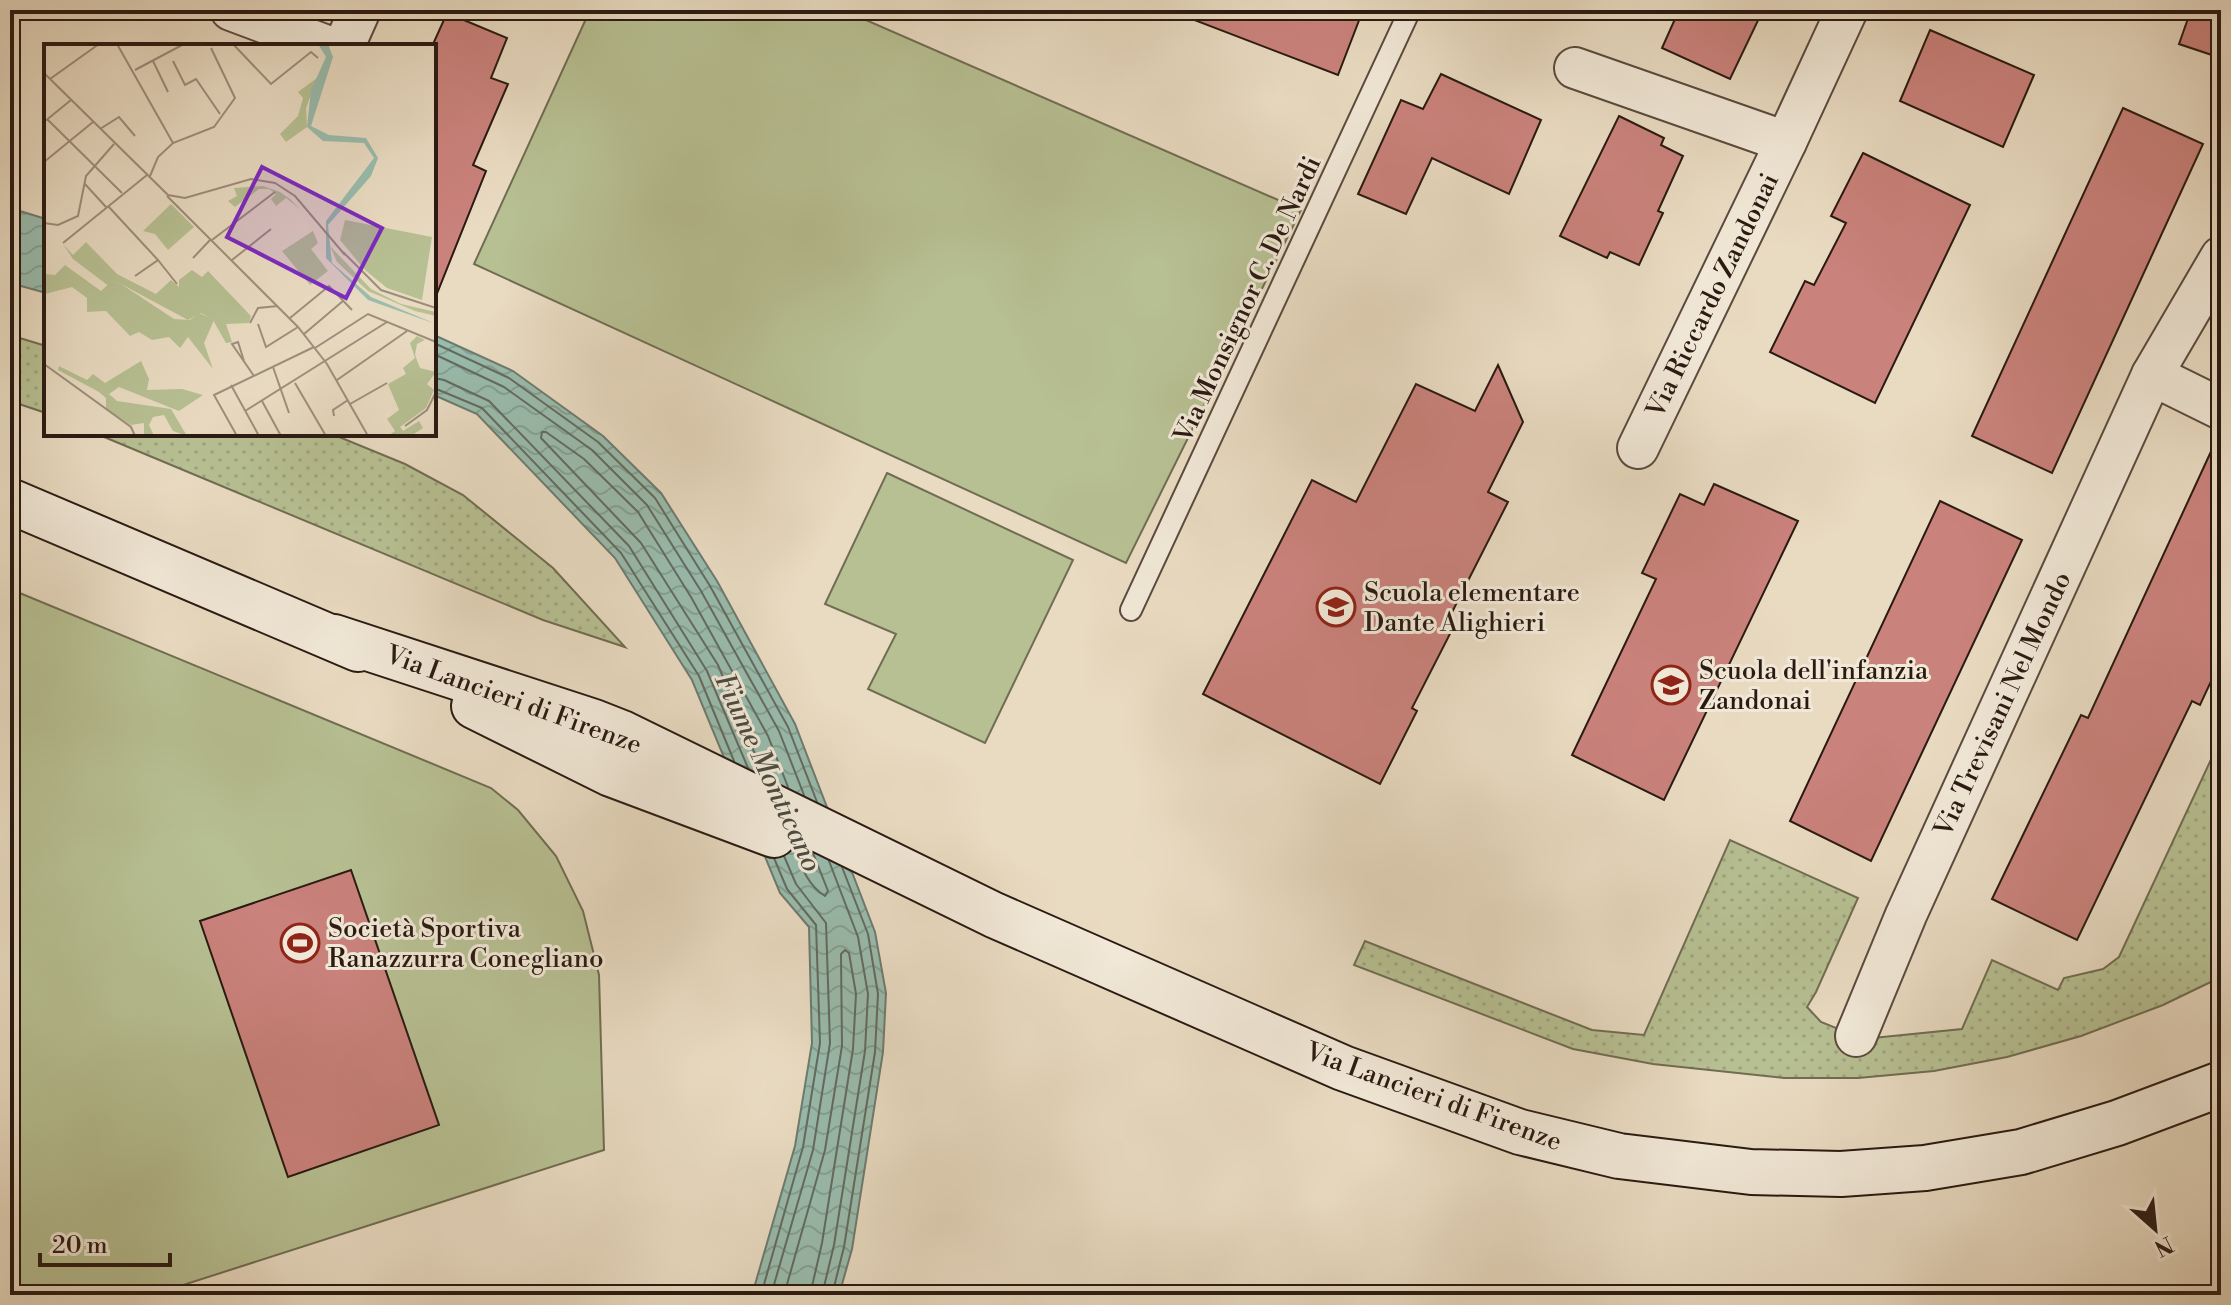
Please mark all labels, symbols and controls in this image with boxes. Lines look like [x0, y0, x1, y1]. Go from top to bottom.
inset map [44, 44, 436, 436]
street label: Via Monsignor C. De Nardi [1167, 151, 1328, 449]
street label: Via Riccardo Zandonai [1639, 168, 1786, 424]
street label: Via Trevisani Nel Mondo [1927, 567, 2078, 843]
place label: Scuola elementare Dante Alighieri [1364, 577, 1580, 639]
school or university icon: Scuola elementare Dante Alighieri [1315, 586, 1357, 628]
street label: Via Lancieri di Firenze [380, 638, 646, 761]
place label: Scuola dell'infanzia Zandonai [1699, 655, 1929, 717]
school or university icon: Scuola dell'infanzia Zandonai [1650, 664, 1692, 706]
water label: Fiume Monticano [706, 668, 829, 878]
place label: Società Sportiva Ranazzurra Conegliano [328, 913, 604, 975]
sports icon: Società Sportiva Ranazzurra Conegliano [279, 922, 321, 964]
street label: Via Lancieri di Firenze [1300, 1035, 1566, 1158]
north arrow [2115, 1189, 2195, 1269]
scale bar [40, 1217, 170, 1267]
text: N [2149, 1230, 2177, 1262]
text: 20 m [52, 1231, 108, 1261]

